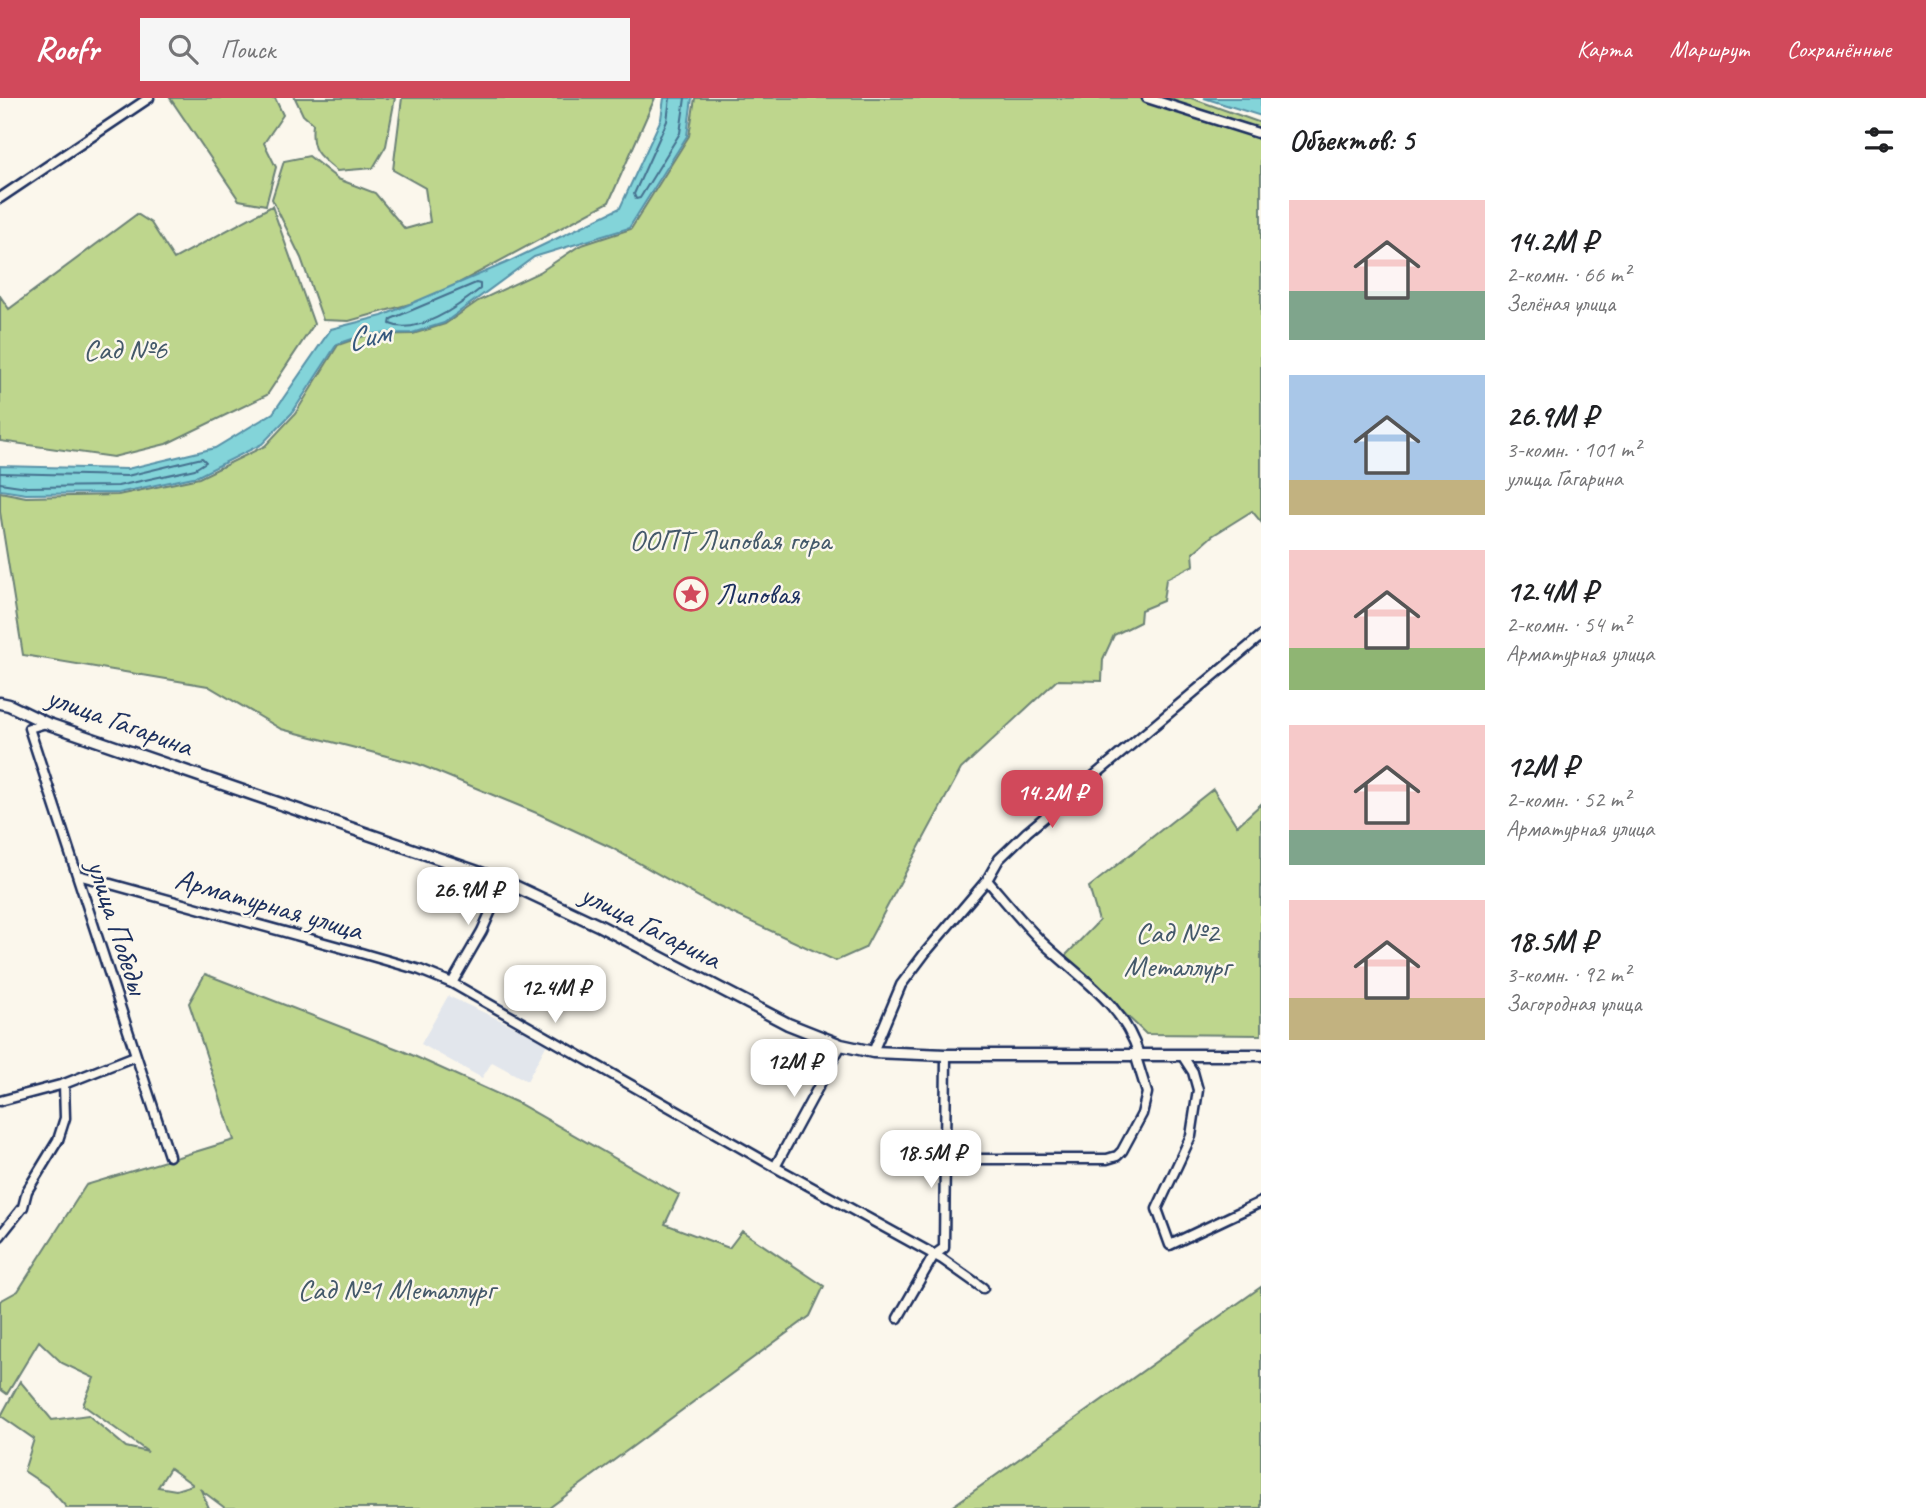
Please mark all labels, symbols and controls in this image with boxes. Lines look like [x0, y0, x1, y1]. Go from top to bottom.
search box [140, 18, 630, 81]
text: Roofr [35, 28, 98, 70]
icon: search [164, 30, 202, 68]
text: Поиск [220, 33, 275, 66]
text: Карта [1577, 34, 1632, 64]
text: Маршрут [1670, 34, 1749, 64]
text: Сохранённые [1787, 34, 1891, 64]
text: Объектов: 5 [1289, 121, 1414, 159]
icon: filters [1860, 121, 1898, 159]
text: 14.2M ₽ [1506, 222, 1597, 260]
icon: home [1345, 228, 1429, 312]
text: 2-комн. · 66 m² [1506, 260, 1630, 289]
text: Зелёная улица [1506, 289, 1615, 318]
water label: Сим [343, 311, 397, 361]
park label: Сад №6 [83, 330, 168, 368]
text: 26.9M ₽ [1506, 397, 1597, 435]
icon: home [1345, 403, 1429, 487]
text: 3-комн. · 101 m² [1506, 435, 1640, 464]
text: улица Гагарина [1506, 464, 1622, 493]
park label: ООПТ Липовая гора [629, 521, 833, 559]
text: 12.4M ₽ [1506, 572, 1597, 610]
place icon: Липовая [672, 575, 710, 613]
place label: Липовая [716, 575, 800, 613]
icon: home [1345, 578, 1429, 662]
text: 2-комн. · 54 m² [1506, 610, 1630, 639]
text: Арматурная улица [1506, 639, 1654, 668]
street label: улица Гагарина [40, 676, 200, 765]
text: 12M ₽ [1506, 747, 1578, 785]
icon: home [1345, 753, 1429, 837]
pin: 14.2M ₽ [987, 770, 1117, 830]
text: 14.2M ₽ [1017, 778, 1087, 807]
text: 2-комн. · 52 m² [1506, 785, 1630, 814]
text: Арматурная улица [1506, 814, 1654, 843]
street label: улица Победы [78, 853, 158, 1001]
street label: Арматурная улица [171, 859, 369, 949]
pin: 26.9M ₽ [403, 868, 533, 927]
street label: улица Гагарина [573, 874, 729, 978]
text: 26.9M ₽ [433, 875, 503, 904]
park label: Сад №2 Металлург [1124, 913, 1235, 985]
text: 18.5M ₽ [1506, 922, 1597, 960]
icon: home [1345, 928, 1429, 1012]
text: 3-комн. · 92 m² [1506, 960, 1630, 989]
pin: 12.4M ₽ [490, 965, 620, 1025]
text: 12.4M ₽ [520, 973, 590, 1002]
text: Загородная улица [1506, 989, 1641, 1018]
pin: 12M ₽ [745, 1040, 843, 1099]
text: 12M ₽ [767, 1047, 821, 1076]
pin: 18.5M ₽ [866, 1130, 996, 1190]
text: 18.5M ₽ [896, 1138, 966, 1167]
park label: Сад №1 Металлург [297, 1270, 499, 1308]

